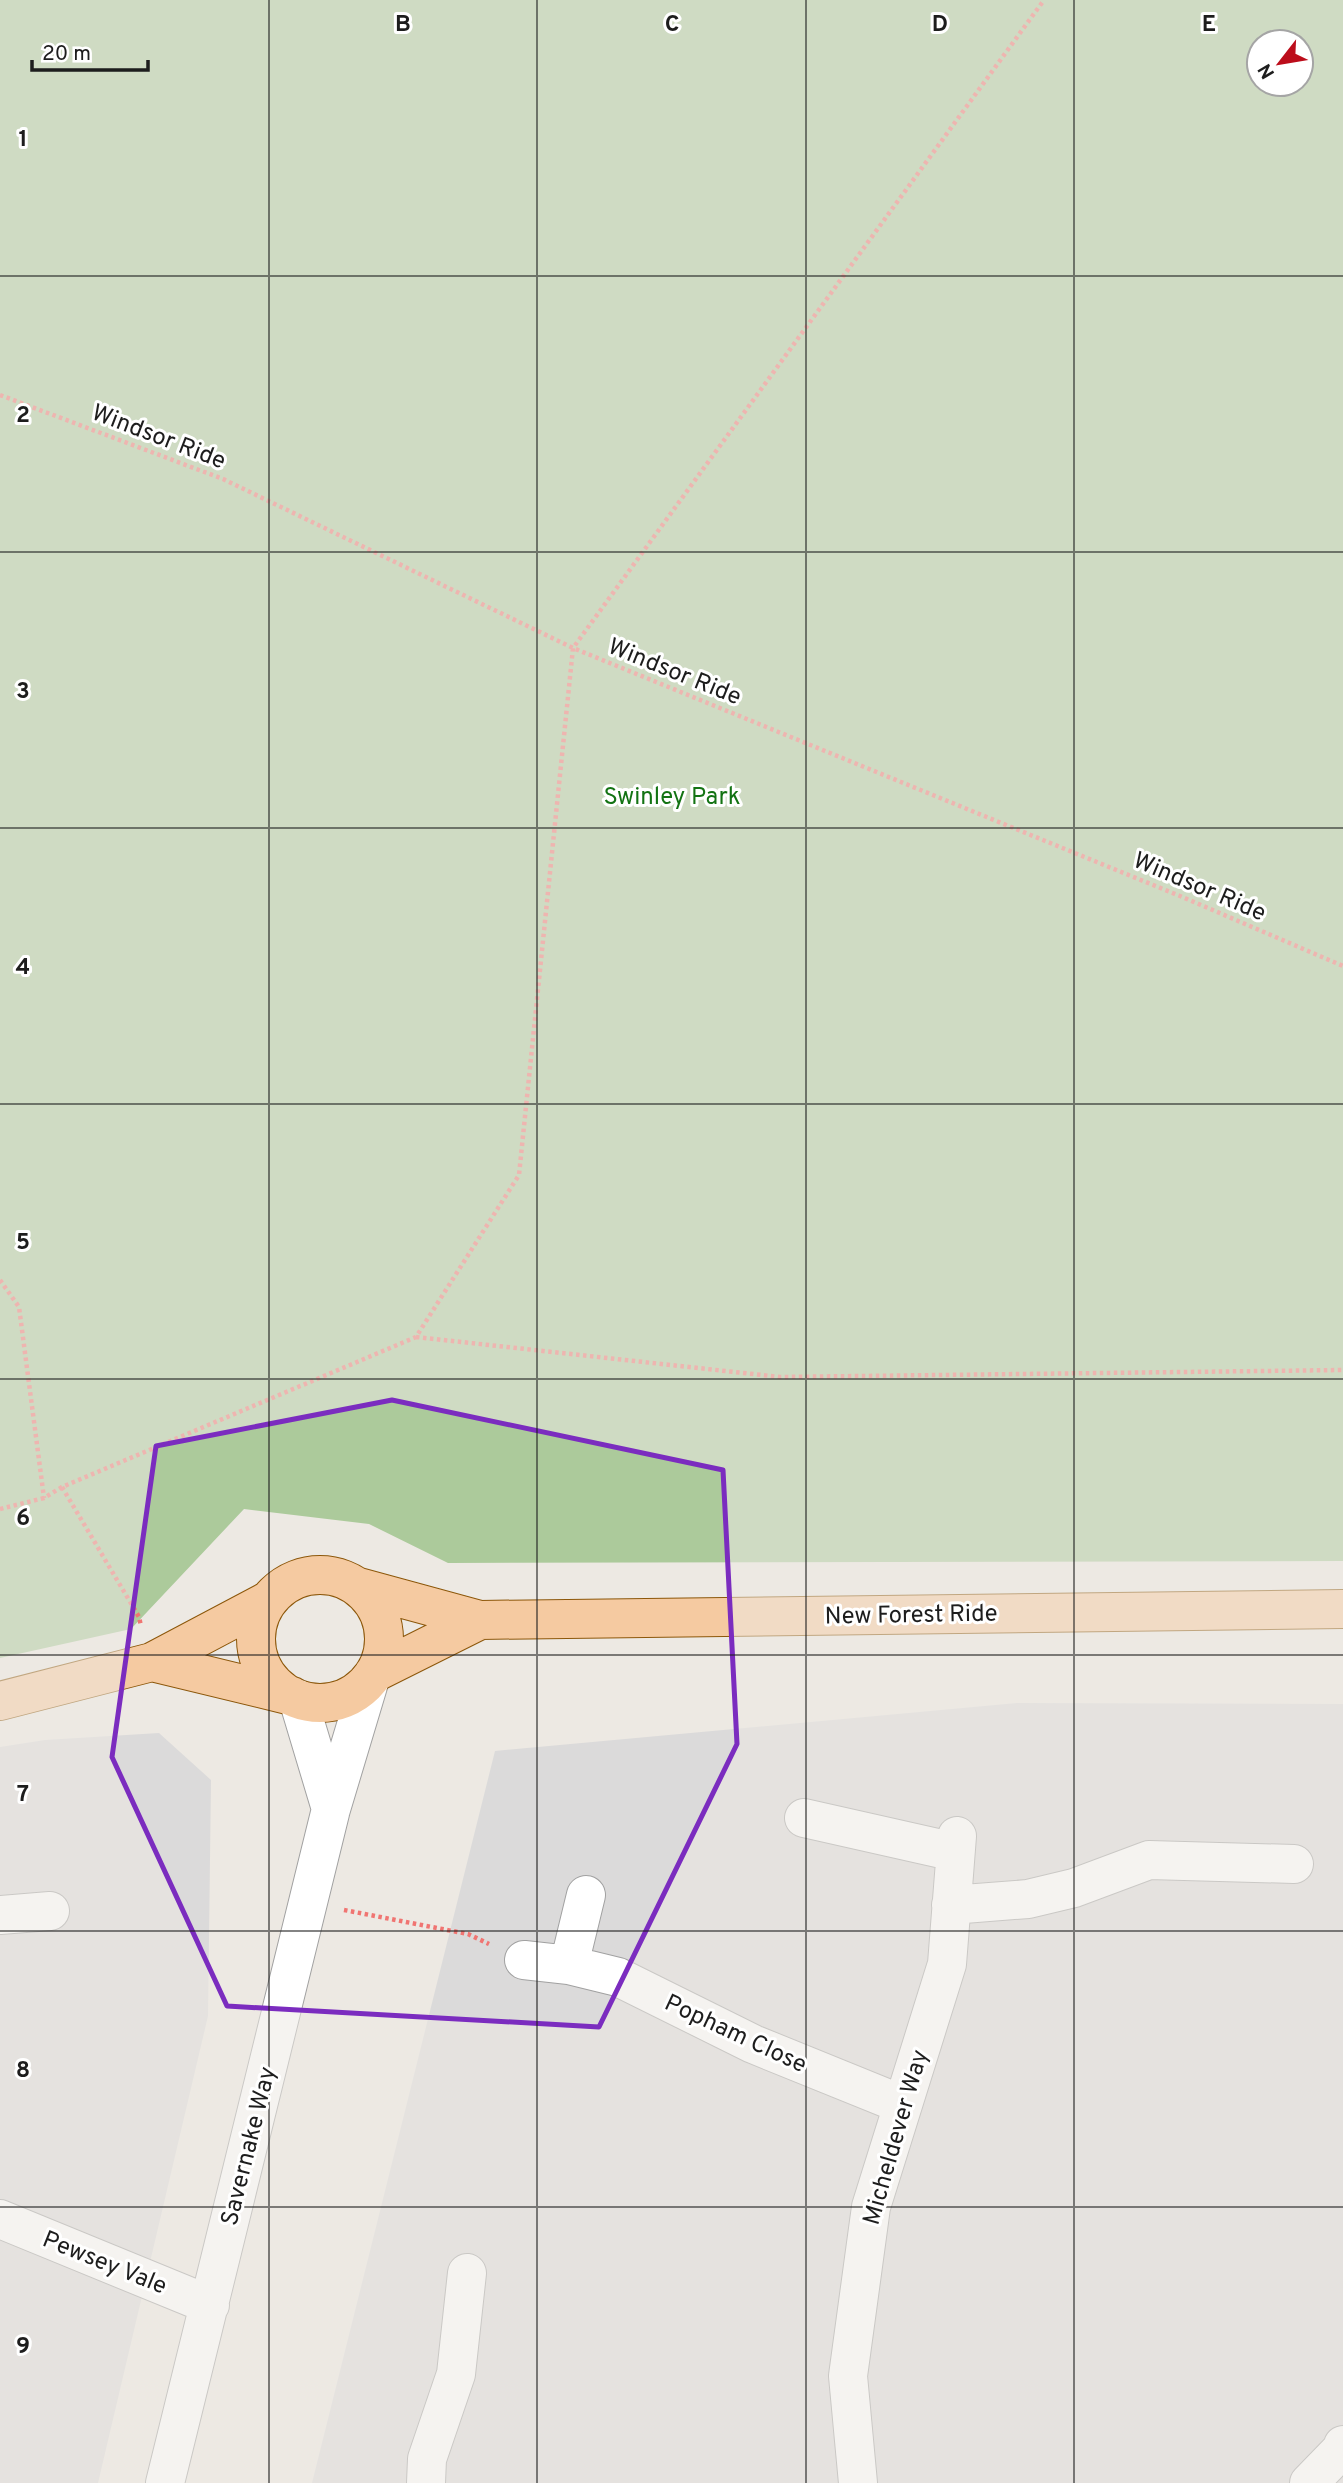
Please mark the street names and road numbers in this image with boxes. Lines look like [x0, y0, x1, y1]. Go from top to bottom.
street label: Windsor Ride [87, 399, 230, 477]
street label: Windsor Ride [603, 632, 745, 713]
street label: Windsor Ride [1128, 846, 1270, 929]
street label: New Forest Ride [824, 1599, 998, 1633]
street label: Popham Close [659, 1989, 811, 2081]
street label: Micheldever Way [858, 2046, 936, 2229]
street label: Savernake Way [216, 2064, 284, 2229]
street label: Pewsey Vale [38, 2225, 171, 2302]

